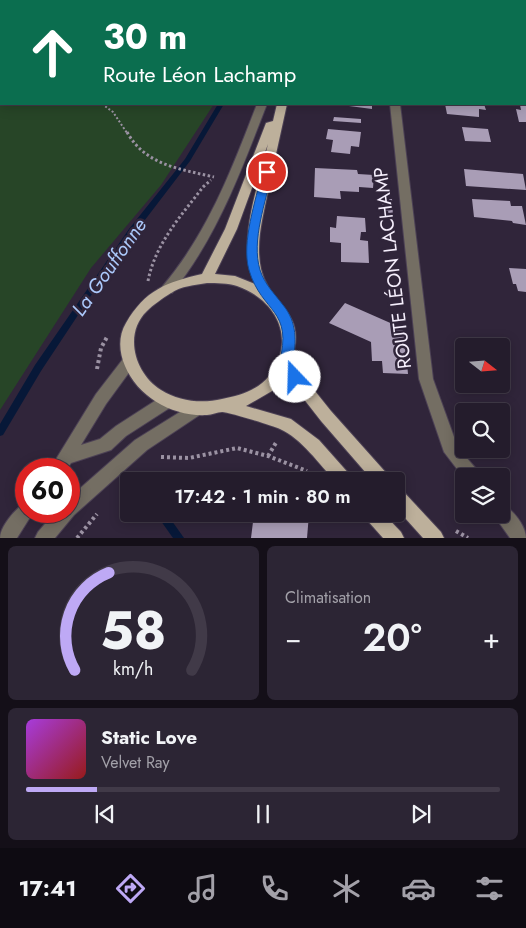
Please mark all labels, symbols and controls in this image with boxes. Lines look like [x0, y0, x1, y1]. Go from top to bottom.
text: 30 m [103, 12, 187, 62]
icon: ahead [20, 20, 85, 85]
text: Route Léon Lachamp [103, 58, 296, 90]
pin [246, 151, 288, 193]
icon: arrive [253, 158, 281, 186]
street label: ROUTE LÉON LACHAMP [367, 166, 418, 370]
water label: La Gouffonne [65, 212, 154, 322]
north arrow [455, 338, 510, 392]
map controls [455, 338, 510, 523]
position arrow [268, 350, 320, 402]
button: search [455, 403, 510, 458]
speed limit sign: 60 [15, 458, 80, 523]
button: layers [455, 468, 510, 523]
text: 17:42 · 1 min · 80 m [174, 483, 351, 510]
text: Climatisation [285, 586, 371, 609]
text: 58 [100, 593, 167, 669]
text: 20° [362, 610, 422, 665]
text: − [285, 618, 302, 659]
text: + [483, 618, 500, 659]
text: km/h [113, 656, 154, 682]
text: Static Love [101, 724, 197, 751]
text: Velvet Ray [101, 751, 170, 774]
icon: previous [91, 800, 119, 828]
icon: pause [249, 800, 277, 828]
icon: next [407, 800, 435, 828]
icon: directions [113, 871, 148, 906]
icon: music [185, 871, 220, 906]
icon: phone [257, 871, 292, 906]
icon: climate [329, 871, 364, 906]
icon: car [401, 871, 436, 906]
icon: filters [472, 871, 507, 906]
text: 17:41 [18, 872, 77, 904]

